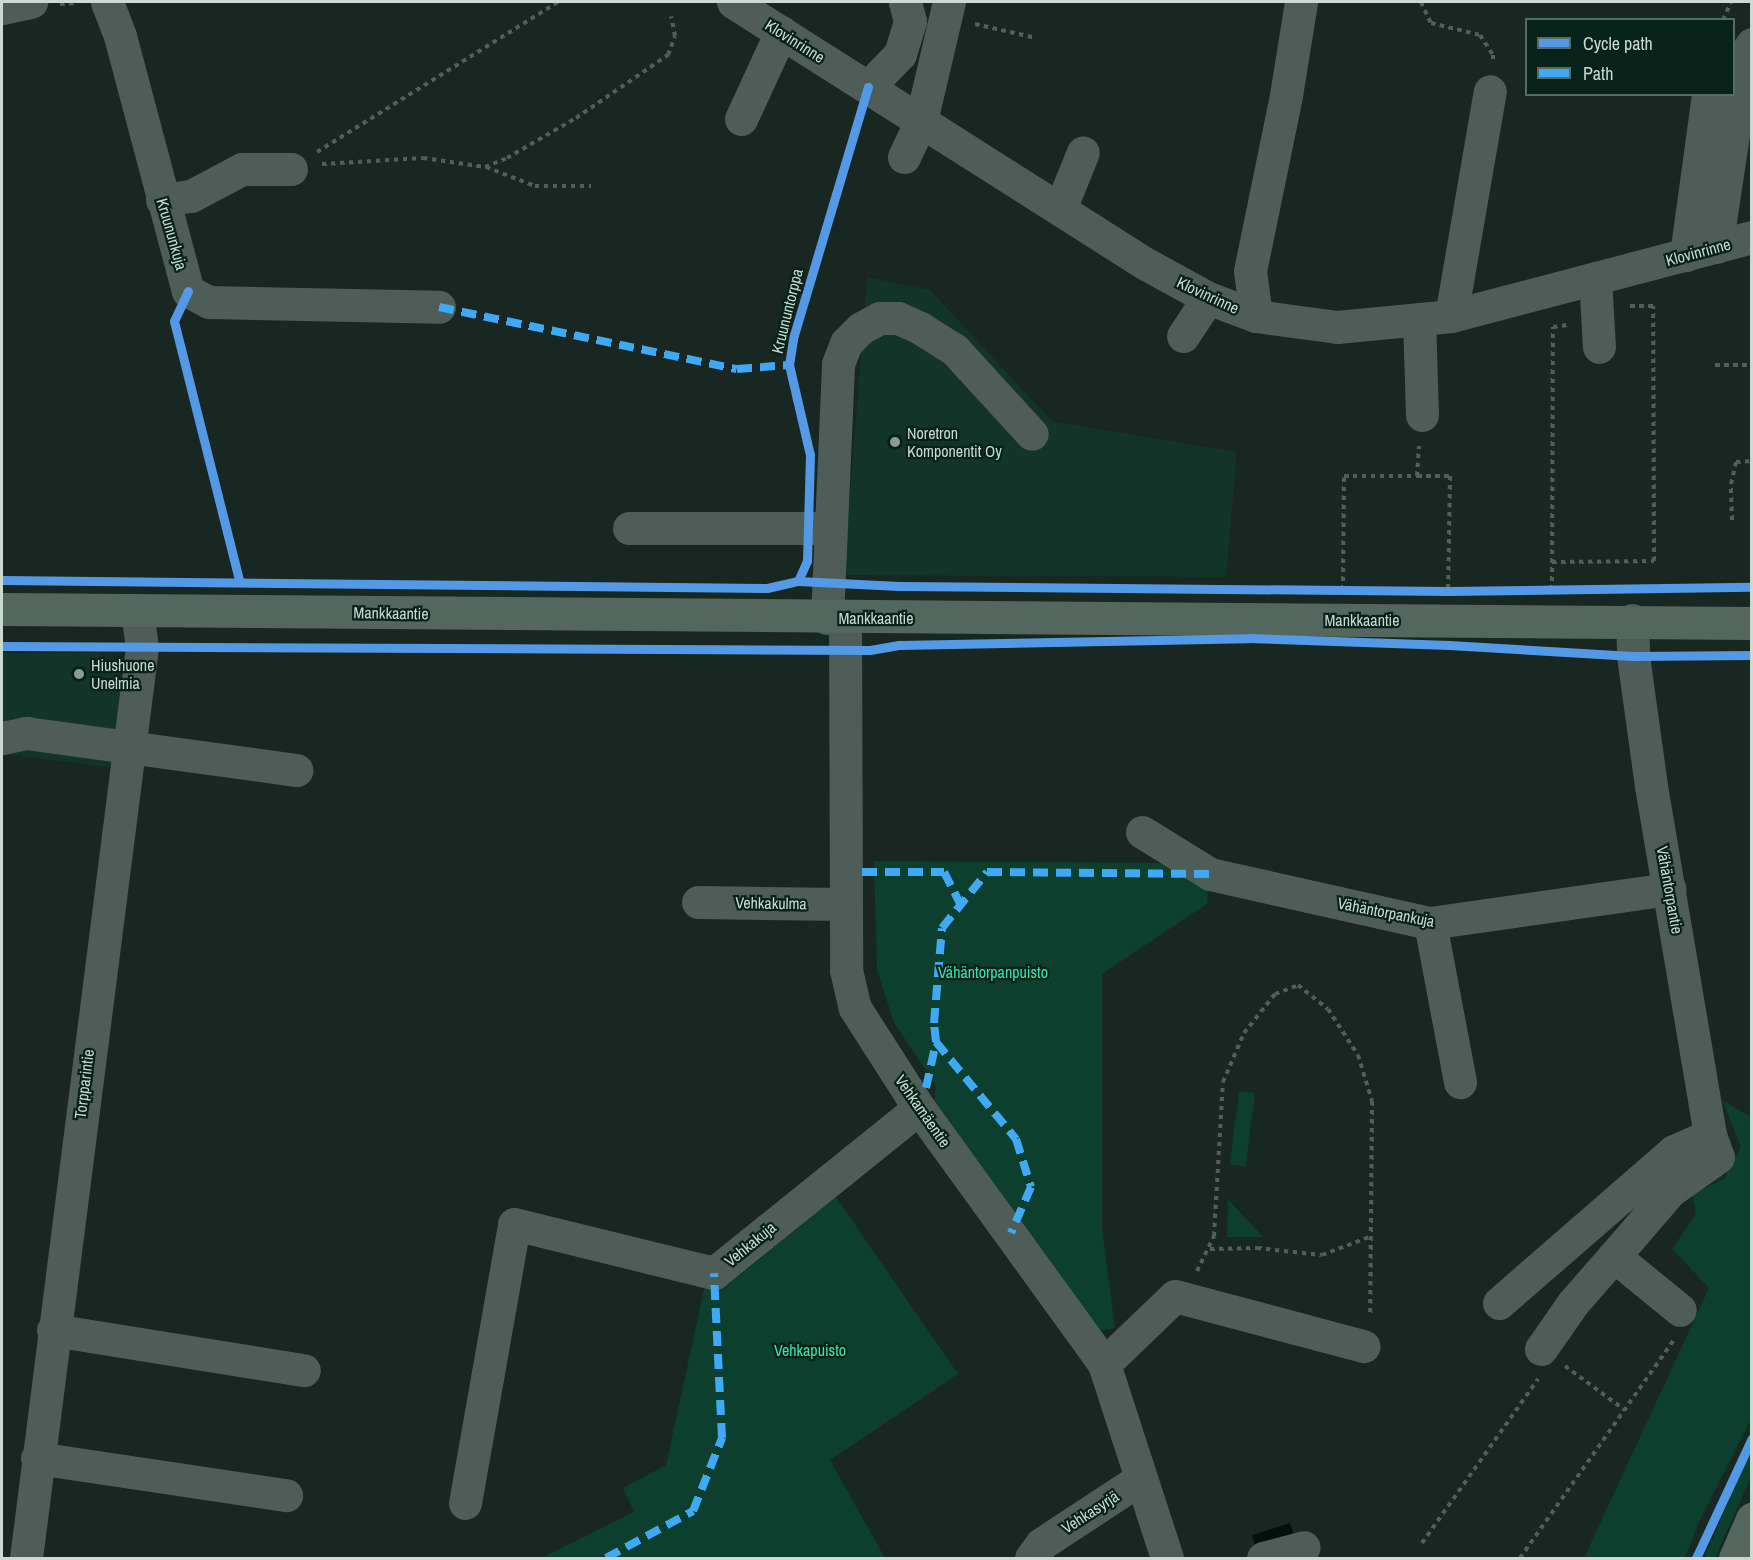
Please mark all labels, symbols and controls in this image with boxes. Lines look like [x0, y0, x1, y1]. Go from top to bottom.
street label: Klovinrinne [762, 15, 828, 67]
legend [1525, 18, 1735, 96]
text: Cycle path [1583, 31, 1653, 56]
text: Path [1583, 61, 1613, 86]
street label: Kruununkuja [153, 196, 191, 272]
street label: Klovinrinne [1663, 234, 1733, 270]
street label: Kruununtorppa [767, 267, 807, 355]
street label: Klovinrinne [1174, 272, 1242, 318]
place label: Noretron Komponentit Oy [907, 423, 1002, 461]
marker: Noretron Komponentit Oy [888, 435, 902, 449]
street label: Mankkaantie [353, 603, 429, 623]
street label: Mankkaantie [838, 608, 914, 628]
street label: Mankkaantie [1324, 610, 1400, 630]
place label: Hiushuone Unelmia [91, 655, 154, 693]
marker: Hiushuone Unelmia [72, 667, 86, 681]
street label: Vähäntorpantie [1653, 845, 1687, 935]
street label: Vehkakulma [735, 893, 807, 913]
street label: Vähäntorpankuja [1336, 893, 1436, 931]
park label: Vähäntorpanpuisto [938, 962, 1048, 982]
street label: Torpparintie [70, 1048, 98, 1120]
street label: Vehkamäentie [891, 1071, 955, 1151]
street label: Vehkakuja [720, 1217, 780, 1271]
park label: Vehkapuisto [774, 1340, 846, 1360]
street label: Vehkasyrjä [1058, 1486, 1122, 1538]

